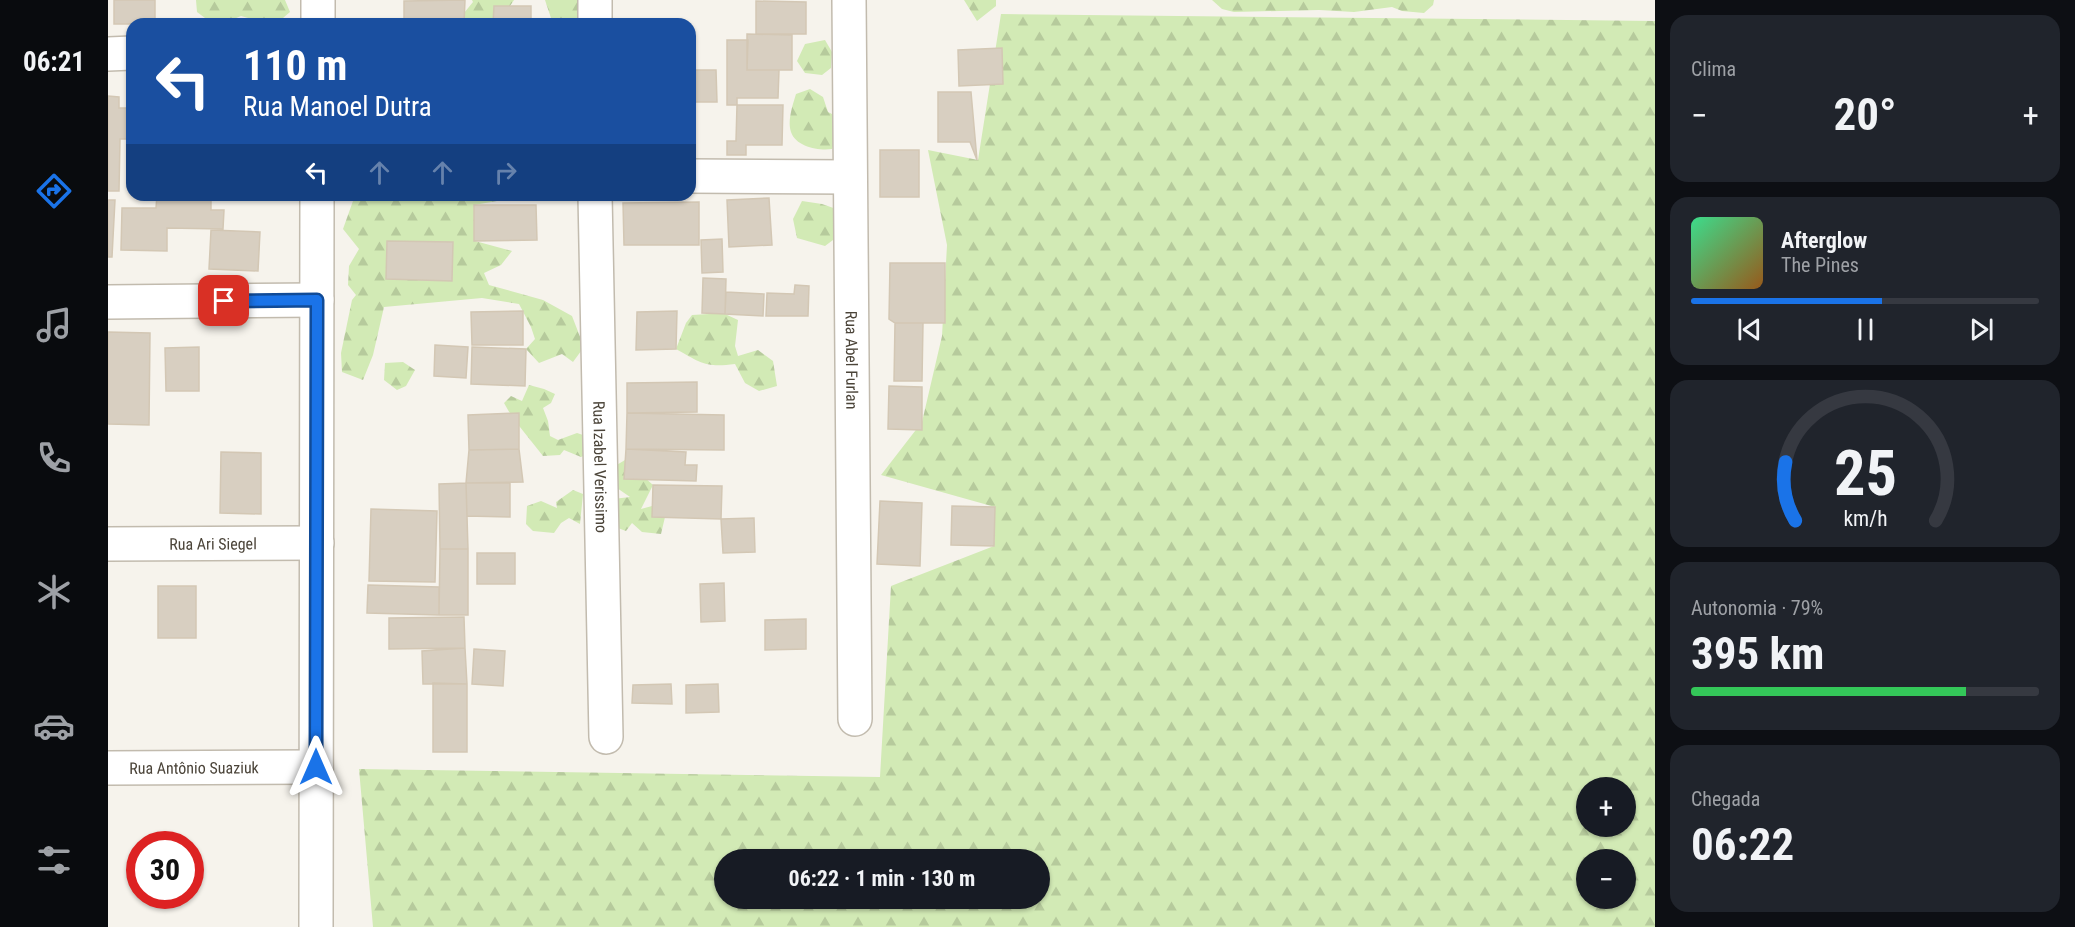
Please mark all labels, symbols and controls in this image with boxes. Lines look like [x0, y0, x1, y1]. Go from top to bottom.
text: 110 m [243, 41, 348, 90]
icon: left [144, 42, 222, 120]
text: 06:21 [23, 46, 85, 78]
text: Clima [1691, 57, 1736, 81]
text: 20° [1834, 88, 1897, 141]
text: Rua Manoel Dutra [243, 91, 432, 123]
text: − [1691, 96, 1708, 135]
text: + [2023, 96, 2039, 135]
icon: left [300, 156, 333, 189]
icon: ahead [363, 156, 396, 189]
icon: ahead [426, 156, 459, 189]
icon: right [489, 156, 522, 189]
icon: directions [33, 170, 75, 212]
text: Afterglow [1781, 228, 1867, 253]
text: The Pines [1781, 253, 1859, 277]
pin [198, 275, 249, 326]
icon: arrive [207, 284, 240, 317]
icon: music [33, 304, 75, 346]
street label: Rua Abel Furlan [842, 311, 862, 409]
icon: previous [1733, 313, 1766, 346]
icon: pause [1849, 313, 1882, 346]
icon: next [1965, 313, 1998, 346]
street label: Rua Izabel Verissimo [590, 401, 611, 533]
icon: phone [33, 437, 75, 479]
text: 25 [1833, 437, 1897, 510]
text: km/h [1843, 506, 1887, 531]
street label: Rua Ari Siegel [169, 534, 257, 553]
icon: climate [33, 571, 75, 613]
text: Autonomia · 79% [1691, 596, 1823, 620]
text: 395 km [1691, 627, 1824, 680]
icon: car [33, 705, 75, 747]
position arrow [284, 735, 348, 799]
street label: Rua Antônio Suaziuk [129, 758, 260, 777]
map controls [1576, 777, 1636, 909]
button: + [1576, 777, 1636, 837]
text: Chegada [1691, 787, 1760, 811]
text: 06:22 [1691, 818, 1794, 871]
speed limit sign: 30 [126, 831, 204, 909]
icon: filters [33, 839, 75, 881]
button: − [1576, 849, 1636, 909]
text: 06:22 · 1 min · 130 m [789, 866, 975, 891]

